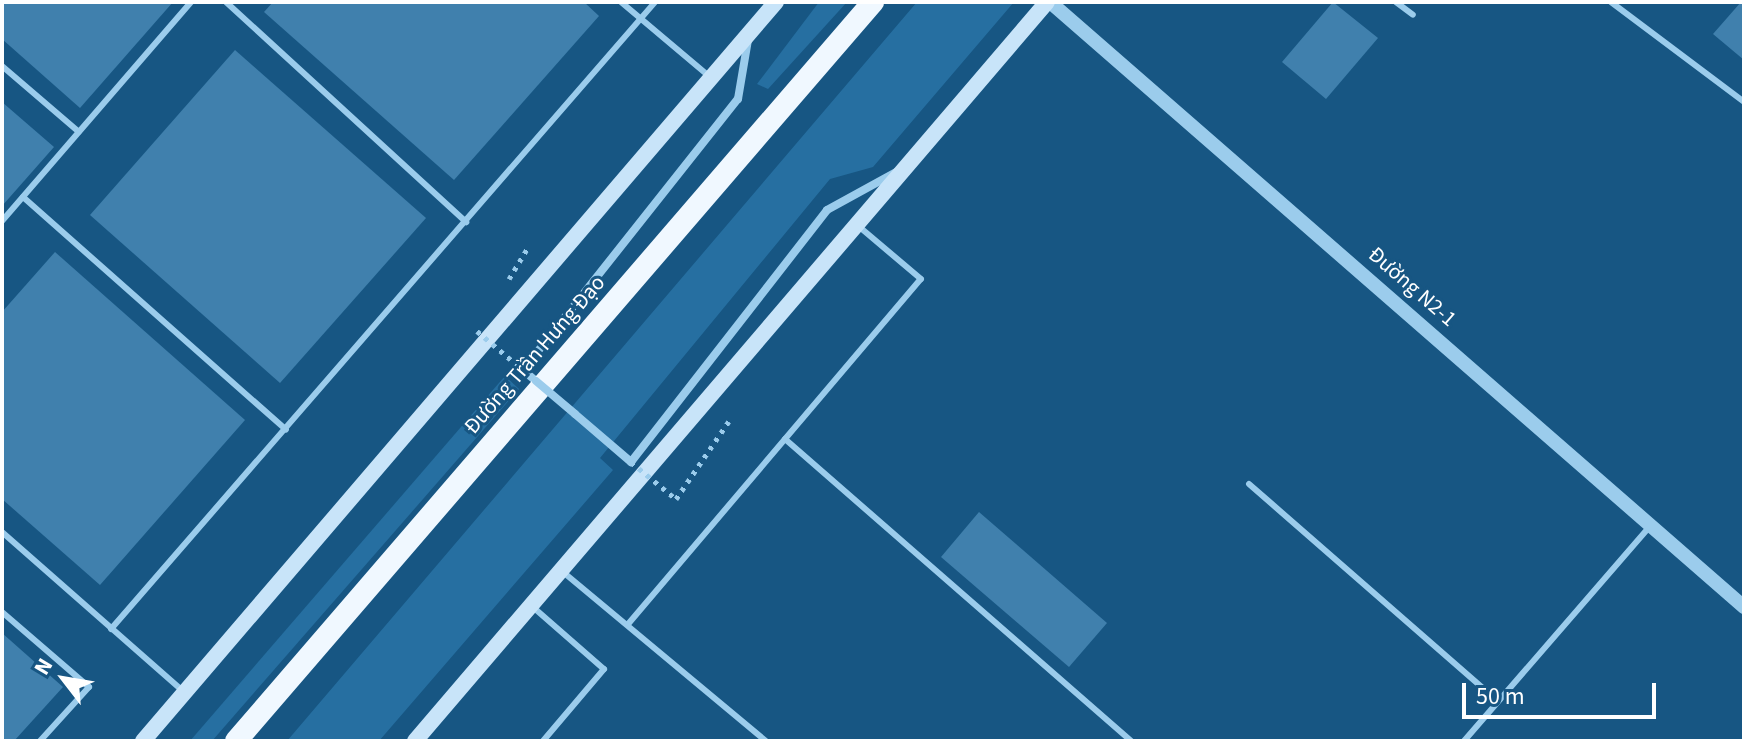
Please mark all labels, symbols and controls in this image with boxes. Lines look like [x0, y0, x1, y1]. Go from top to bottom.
street label: Đường N2-1 [1362, 242, 1462, 332]
street label: Đường Trần Hưng Đạo [459, 270, 611, 440]
north arrow [24, 639, 104, 719]
text: N [26, 652, 61, 681]
scale bar [1466, 667, 1660, 717]
text: 50 m [1476, 679, 1525, 714]

